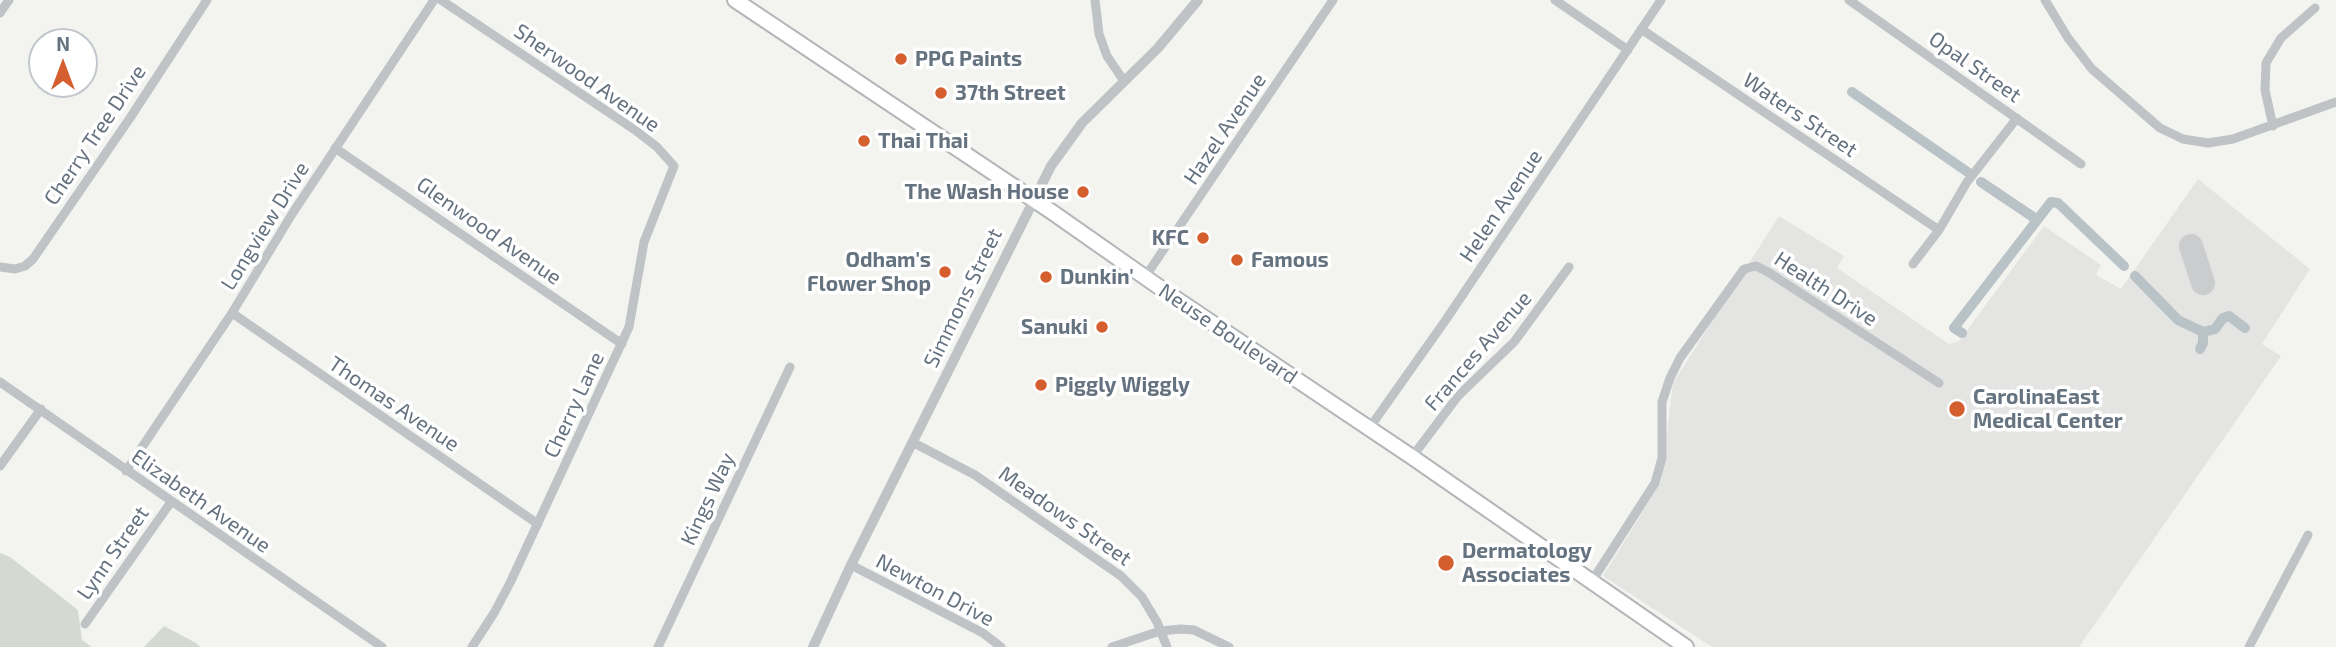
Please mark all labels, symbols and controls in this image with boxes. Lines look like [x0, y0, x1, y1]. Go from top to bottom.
street label: Sherwood Avenue [509, 18, 665, 138]
street label: Opal Street [1924, 26, 2026, 108]
north arrow [28, 28, 98, 98]
text: N [56, 32, 70, 55]
place label: PPG Paints [915, 46, 1022, 72]
marker: PPG Paints [893, 51, 909, 67]
street label: Cherry Tree Drive [39, 60, 151, 210]
street label: Waters Street [1738, 67, 1862, 163]
street label: Hazel Avenue [1179, 69, 1271, 189]
place label: 37th Street [955, 80, 1066, 106]
marker: 37th Street [933, 85, 949, 101]
place label: Thai Thai [878, 128, 969, 154]
marker: Thai Thai [856, 133, 872, 149]
street label: Helen Avenue [1454, 145, 1548, 267]
street label: Longview Drive [216, 157, 314, 295]
street label: Glenwood Avenue [412, 172, 566, 290]
place label: The Wash House [904, 179, 1069, 205]
marker: The Wash House [1075, 184, 1091, 200]
street label: Simmons Street [918, 224, 1008, 372]
place label: KFC [1152, 225, 1189, 251]
marker: KFC [1195, 230, 1211, 246]
street label: Health Drive [1770, 246, 1882, 332]
place label: Odham's Flower Shop [807, 247, 931, 297]
place label: Famous [1251, 247, 1329, 273]
marker: Famous [1229, 252, 1245, 268]
marker: Odham's Flower Shop [937, 264, 953, 280]
place label: Dunkin' [1060, 264, 1134, 290]
marker: Dunkin' [1038, 269, 1054, 285]
street label: Neuse Boulevard [1154, 278, 1302, 390]
street label: Frances Avenue [1419, 286, 1537, 416]
place label: Sanuki [1021, 314, 1088, 340]
marker: Sanuki [1094, 319, 1110, 335]
street label: Cherry Lane [539, 348, 609, 462]
street label: Thomas Avenue [324, 351, 464, 457]
place label: Piggly Wiggly [1055, 372, 1190, 398]
marker: Piggly Wiggly [1033, 377, 1049, 393]
place label: CarolinaEast Medical Center [1973, 384, 2123, 434]
marker: CarolinaEast Medical Center [1947, 399, 1967, 419]
street label: Elizabeth Avenue [127, 444, 275, 558]
street label: Kings Way [676, 449, 740, 549]
street label: Meadows Street [994, 461, 1136, 571]
street label: Lynn Street [72, 502, 154, 604]
place label: Dermatology Associates [1462, 538, 1592, 588]
street label: Newton Drive [872, 548, 998, 632]
marker: Dermatology Associates [1436, 553, 1456, 573]

